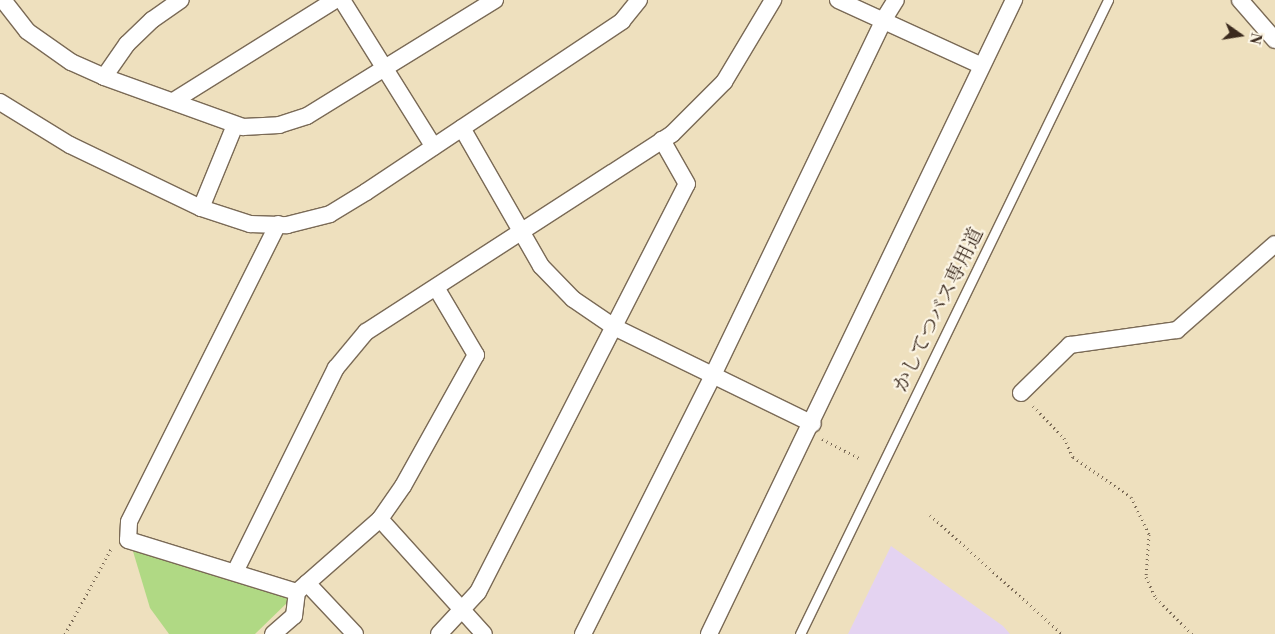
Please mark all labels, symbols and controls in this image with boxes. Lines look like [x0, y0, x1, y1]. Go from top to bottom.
north arrow [1215, 10, 1265, 60]
text: N [1245, 31, 1265, 46]
street label: かしてつバス専用道 [889, 224, 989, 396]

